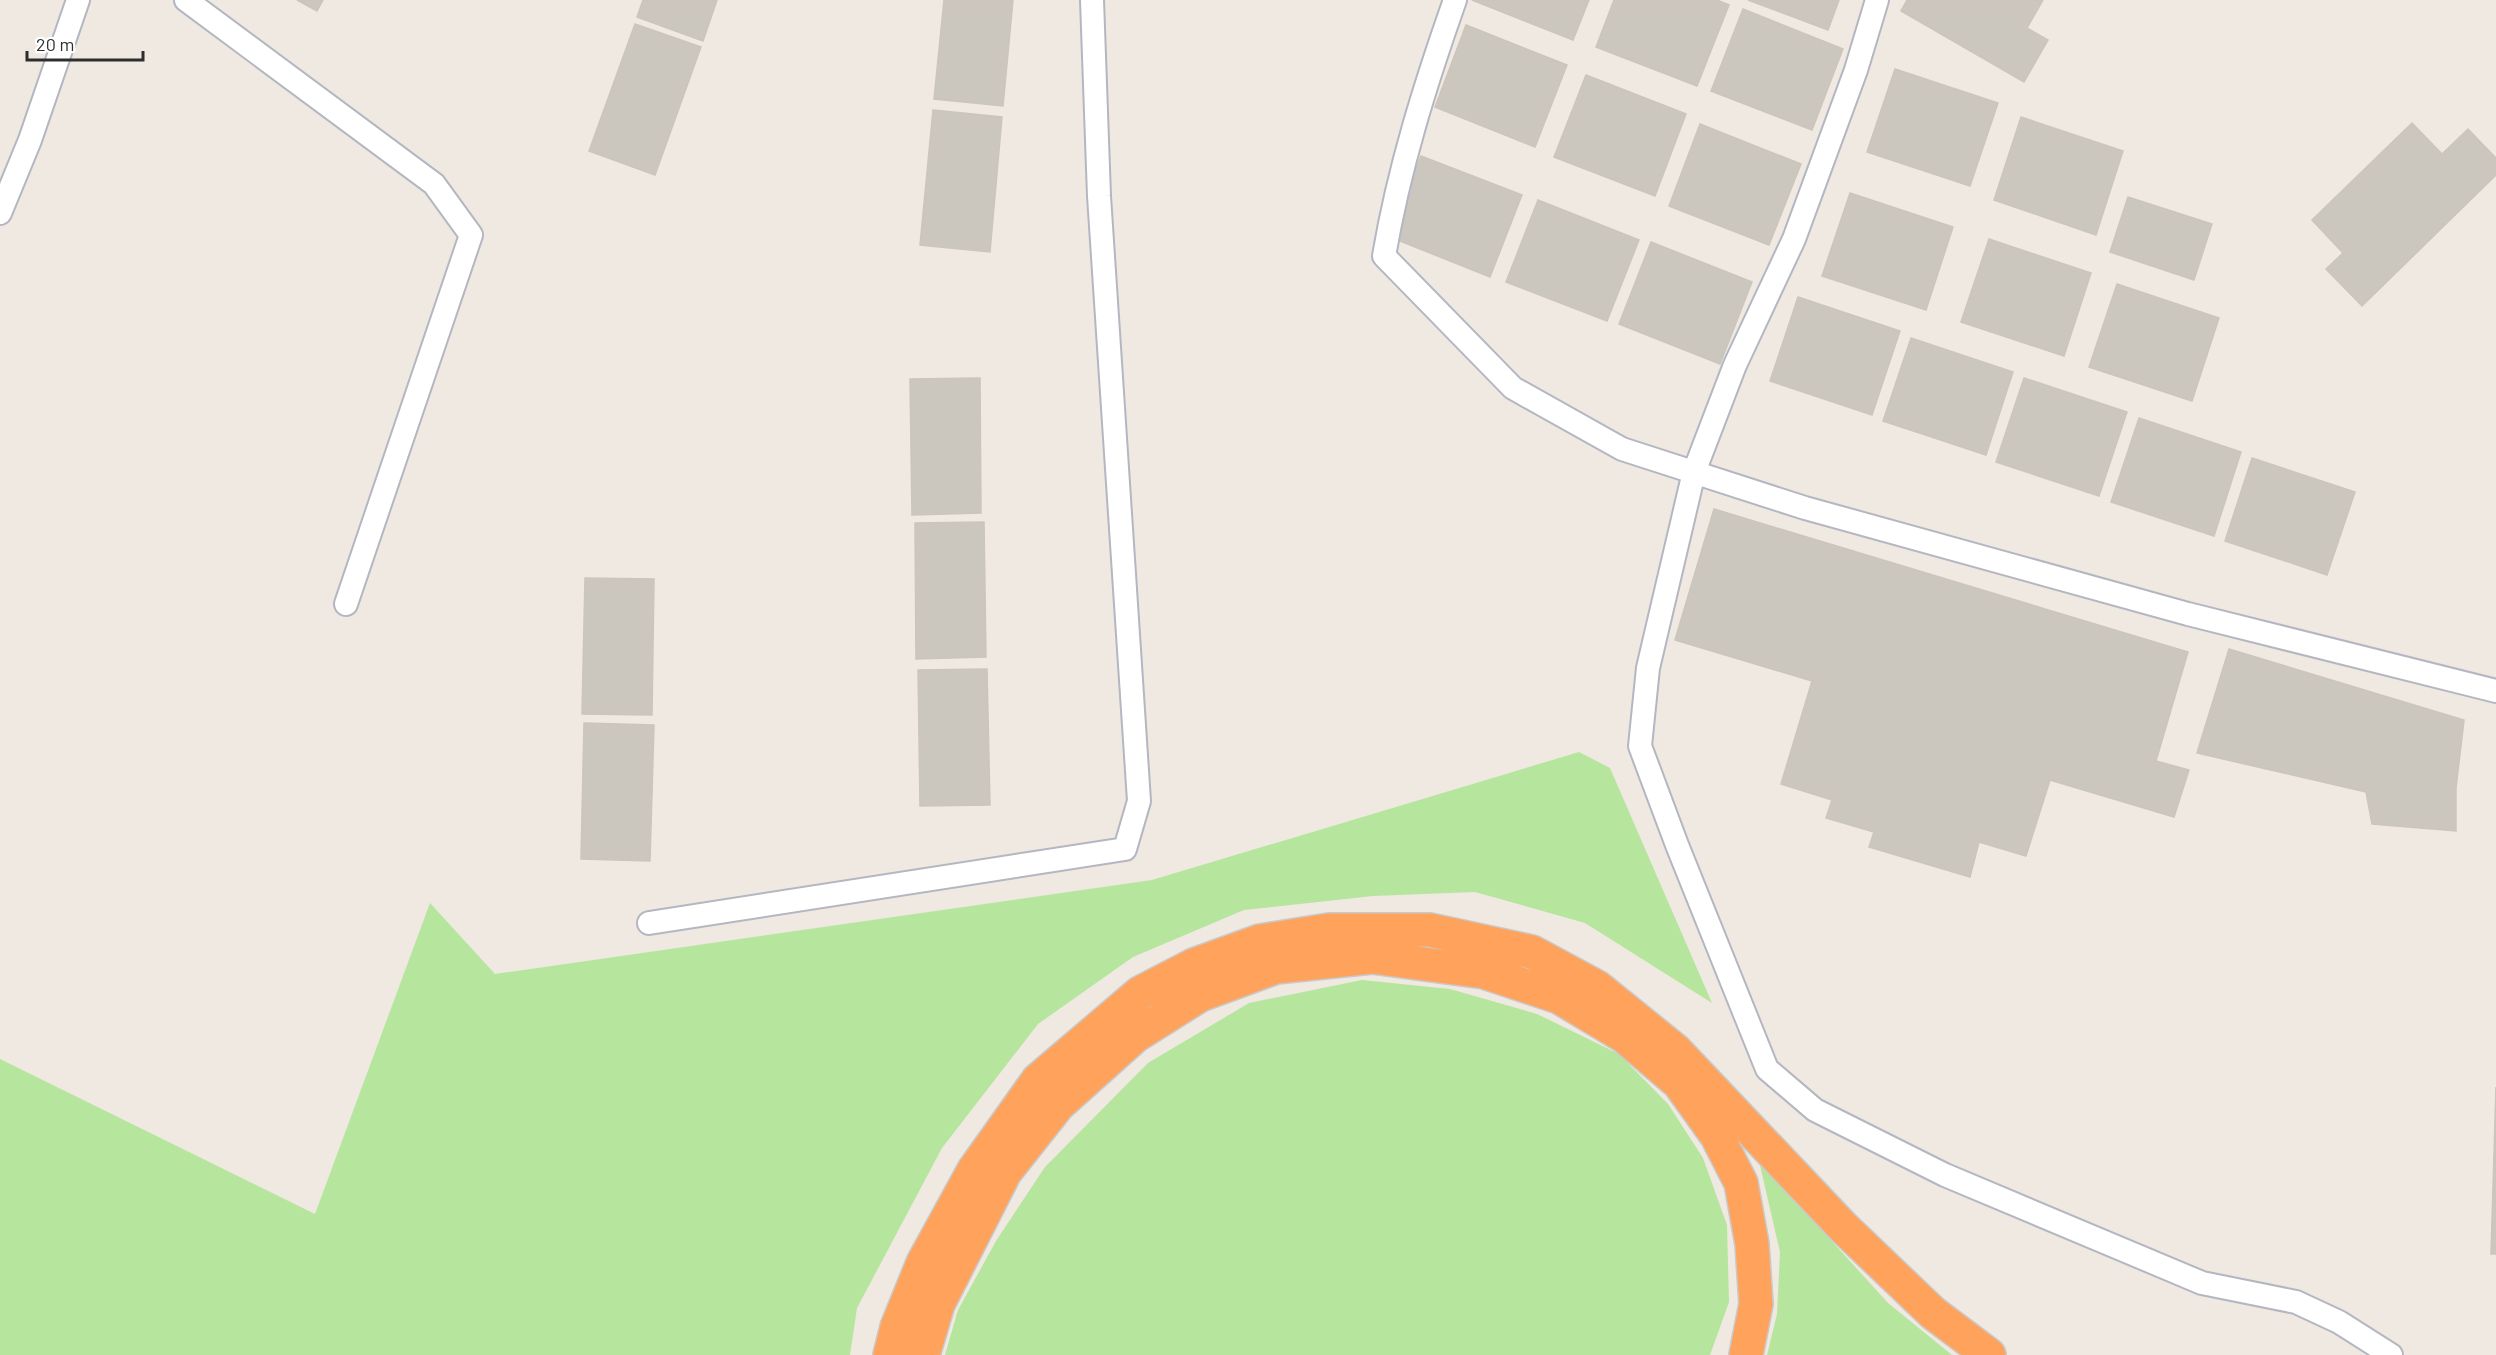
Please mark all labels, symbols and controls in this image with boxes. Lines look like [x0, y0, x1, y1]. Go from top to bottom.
scale bar [27, 24, 142, 62]
text: 20 m [36, 33, 74, 55]

